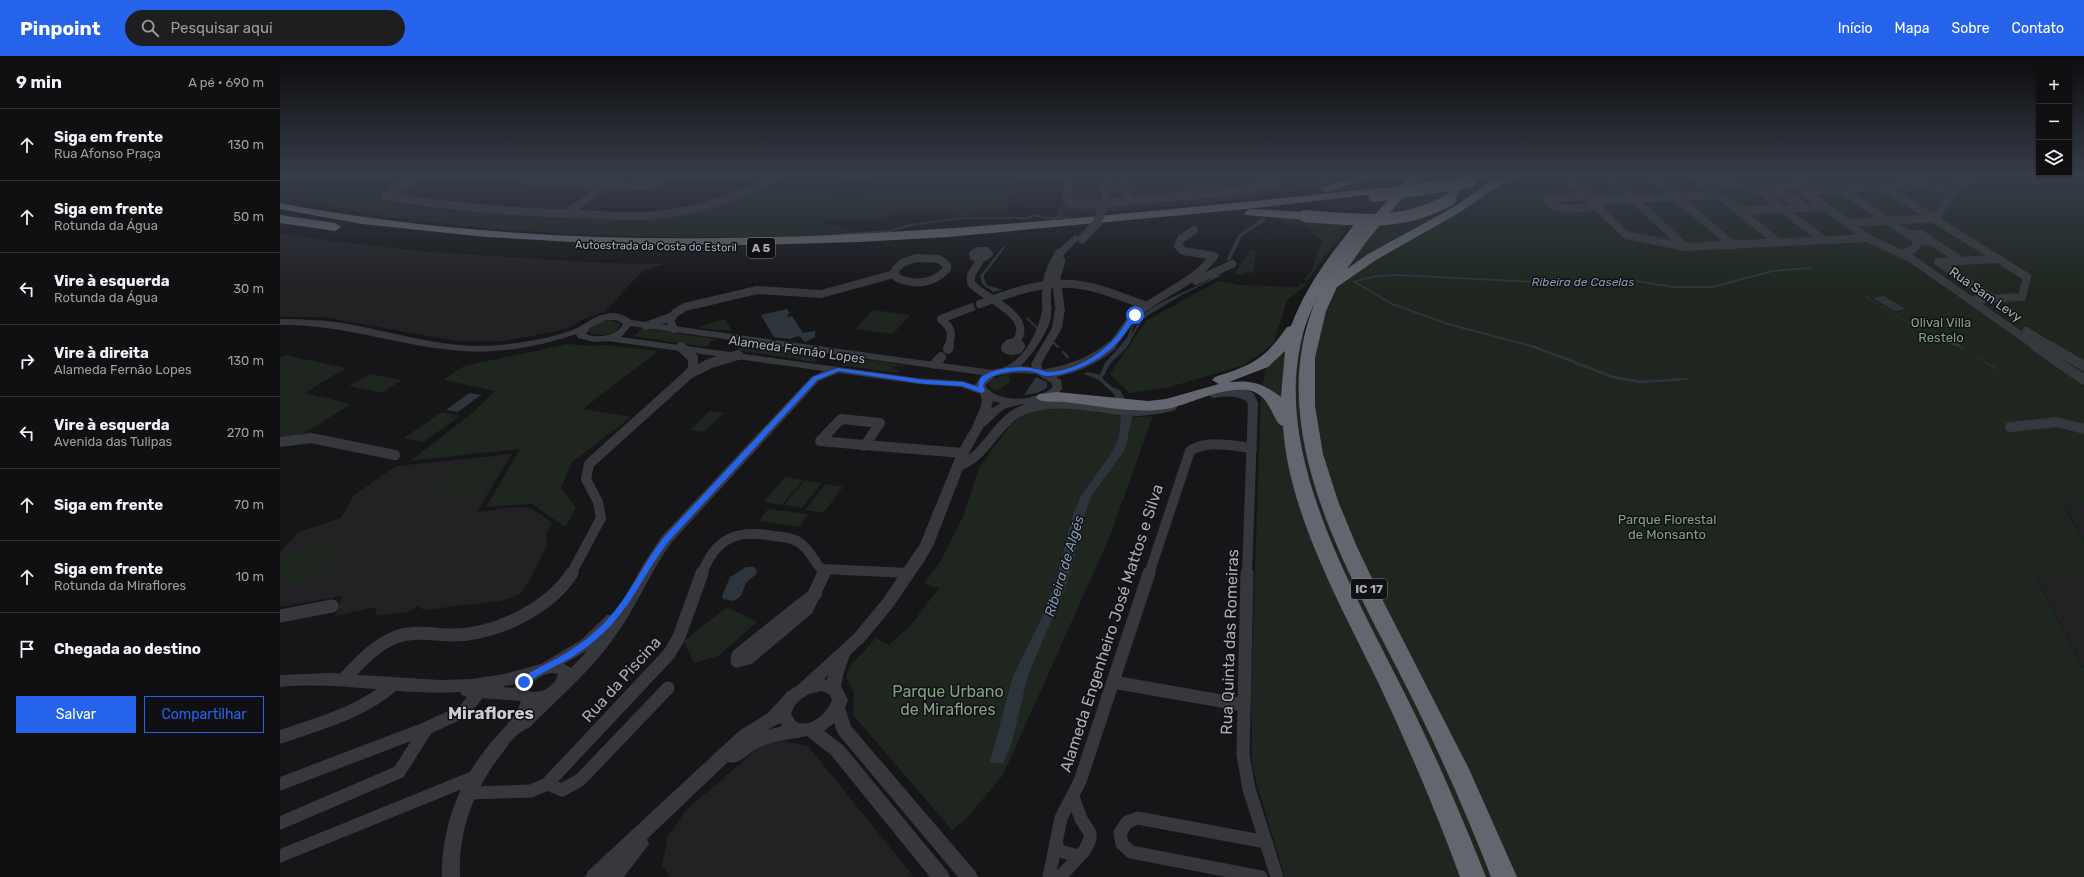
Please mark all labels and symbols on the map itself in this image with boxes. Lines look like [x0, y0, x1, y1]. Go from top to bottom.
road number: A 5 [747, 238, 775, 258]
street label: Autoestrada da Costa do Estoril [575, 239, 737, 254]
street label: Rua Sam Levy [1946, 264, 2025, 325]
water label: Ribeira de Caselas [1532, 275, 1634, 289]
route start [1126, 306, 1144, 324]
park label: Olival Villa Restelo [1911, 315, 1971, 345]
street label: Alameda Fernão Lopes [728, 332, 866, 367]
street label: Alameda Engenheiro José Mattos e Silva [1056, 482, 1167, 775]
park label: Parque Florestal de Monsanto [1618, 512, 1716, 542]
water label: Ribeira de Algés [1041, 514, 1088, 619]
street label: Rua Quinta das Romeiras [1217, 549, 1242, 735]
road number: IC 17 [1351, 579, 1387, 599]
street label: Rua da Piscina [578, 633, 665, 726]
route end [515, 673, 533, 691]
park label: Parque Urbano de Miraflores [892, 682, 1004, 719]
district label: Miraflores [448, 703, 534, 723]

